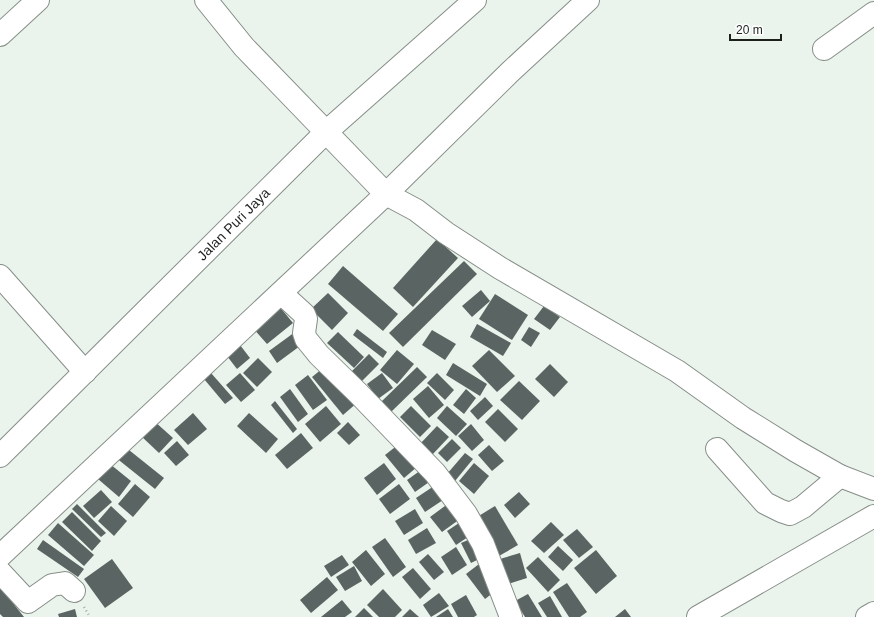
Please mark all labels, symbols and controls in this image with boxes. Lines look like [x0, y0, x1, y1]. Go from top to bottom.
scale bar [730, 16, 781, 42]
text: 20 m [736, 23, 763, 37]
street label: Jalan Puri Jaya [194, 184, 273, 264]

